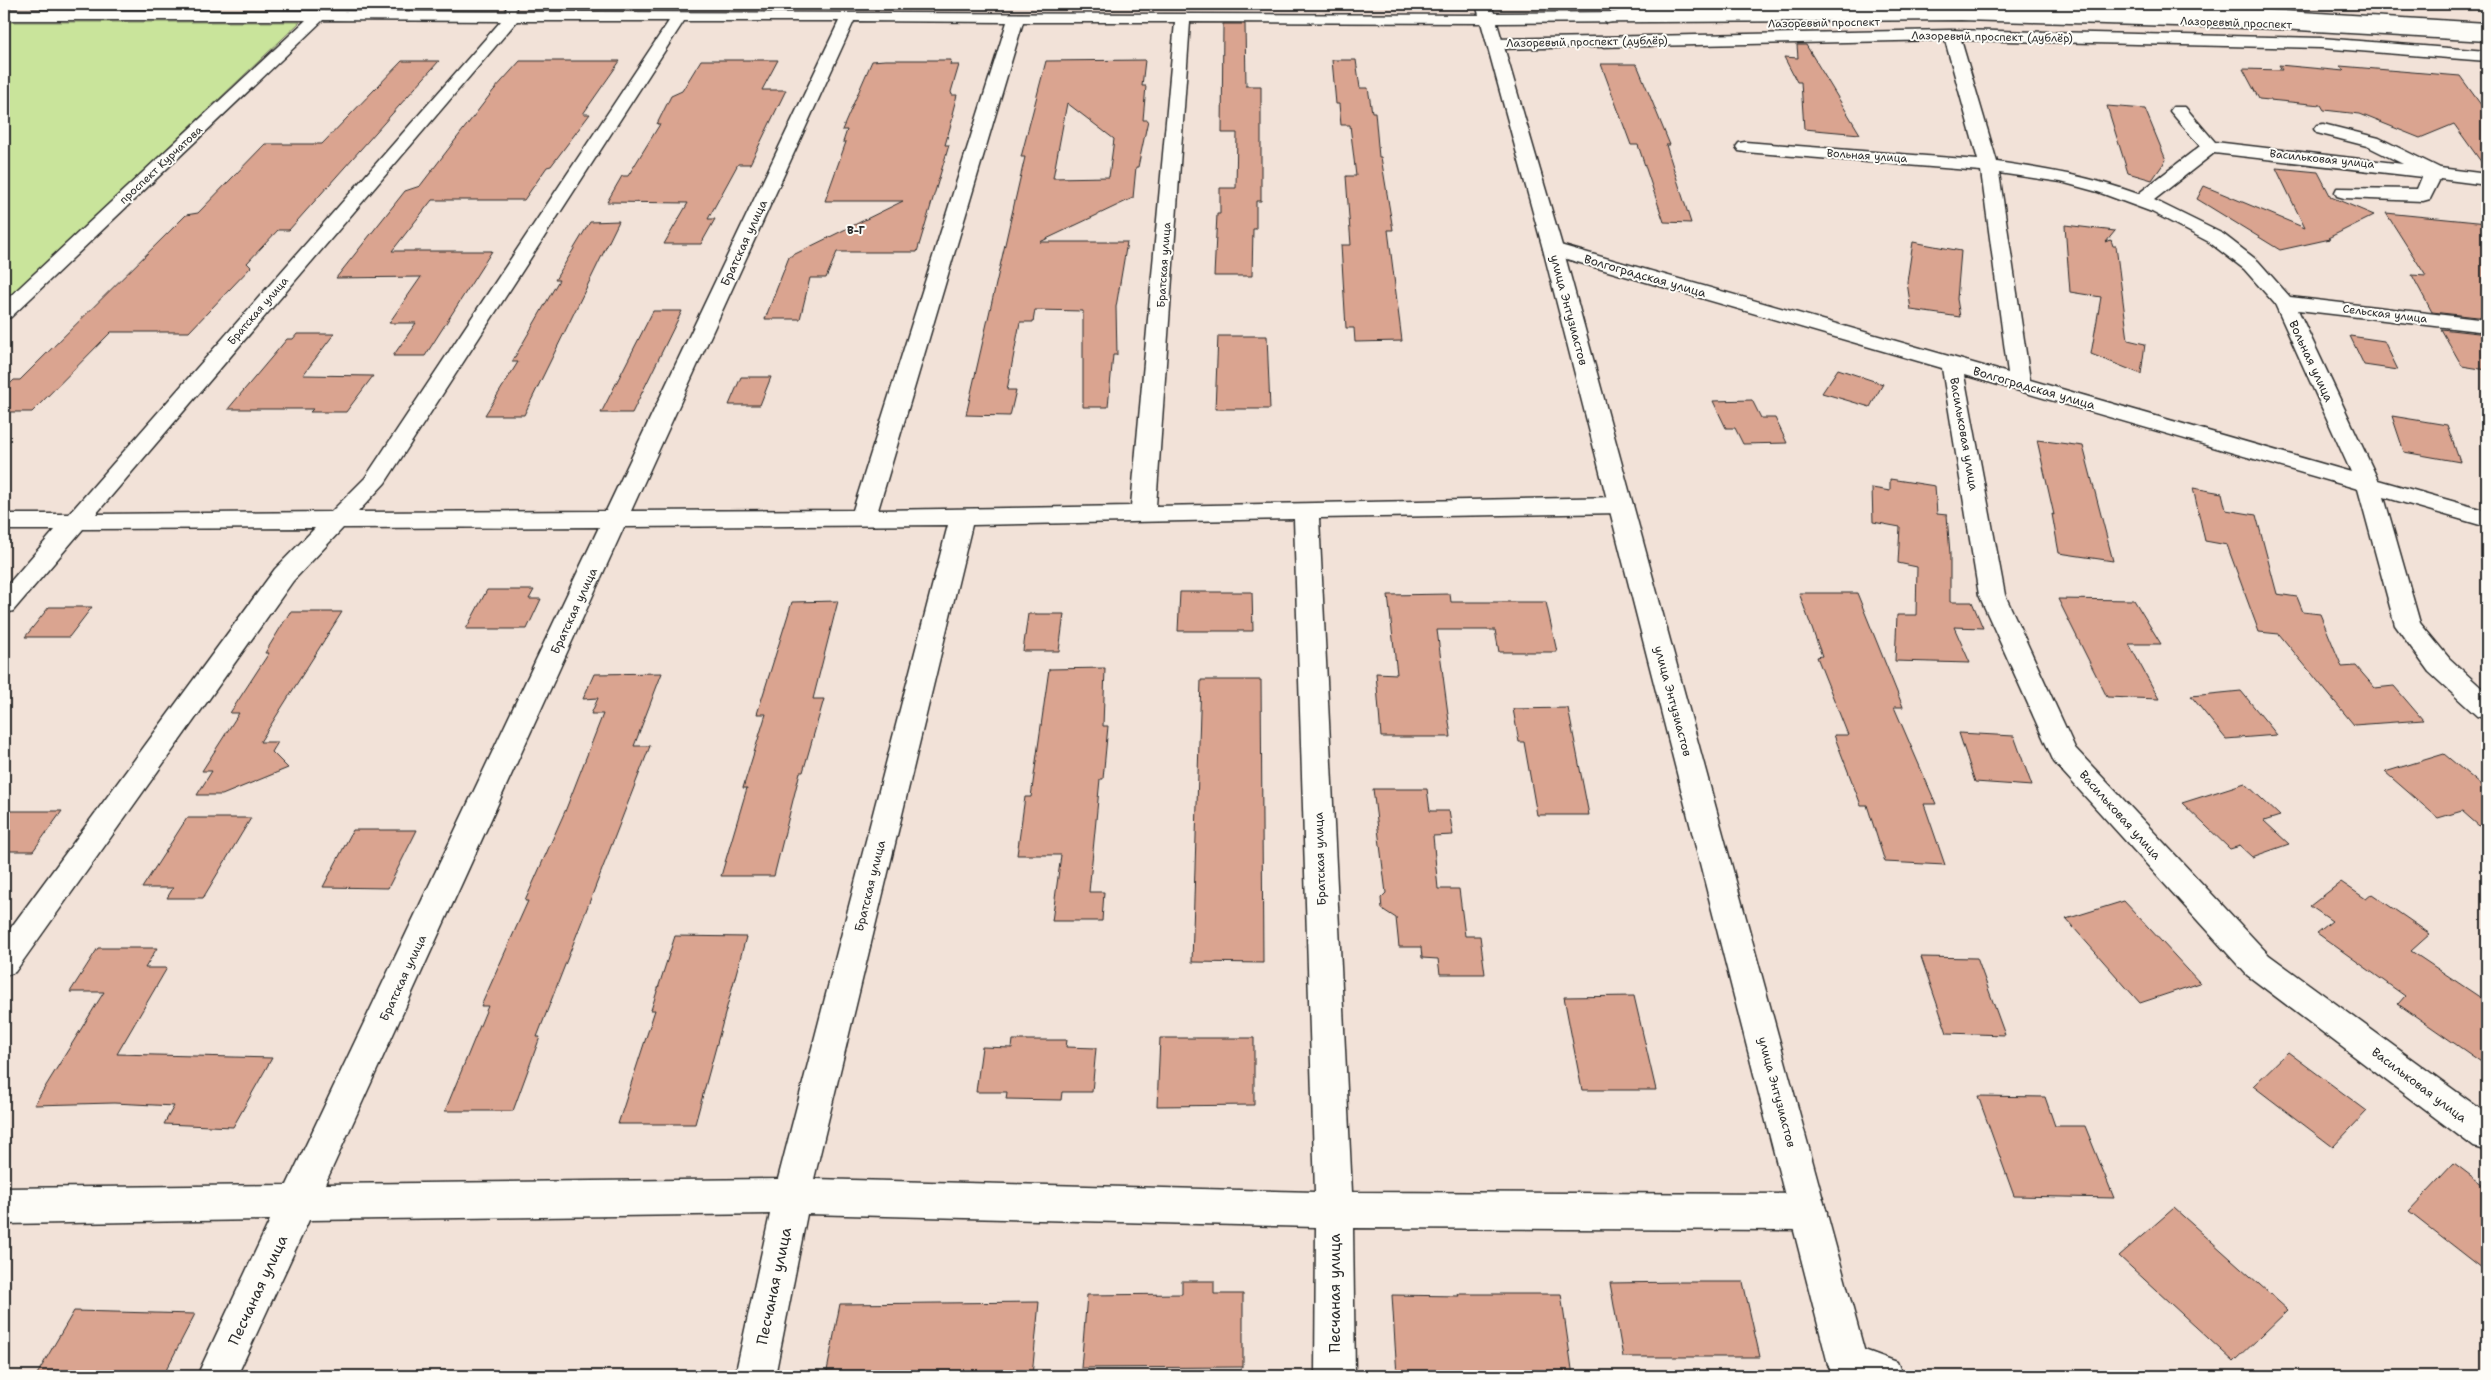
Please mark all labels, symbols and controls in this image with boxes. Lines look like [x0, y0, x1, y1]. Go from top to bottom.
street label: Лазоревый проспект [2180, 14, 2293, 32]
street label: Лазоревый проспект [1768, 15, 1881, 31]
street label: Лазоревый проспект (дублёр) [1911, 28, 2073, 46]
street label: Лазоревый проспект (дублёр) [1506, 33, 1668, 51]
street label: проспект Курчатова [116, 123, 206, 207]
street label: Вольная улица [1826, 146, 1908, 166]
street label: Васильковая улица [2269, 146, 2375, 172]
street label: Братская улица [717, 197, 771, 289]
street label: Братская улица [1154, 222, 1174, 308]
district label: В-Г [847, 223, 866, 238]
street label: Волгоградская улица [1582, 251, 1708, 301]
street label: улица Энтузиастов [1547, 253, 1591, 367]
street label: Братская улица [224, 274, 292, 348]
street label: Сельская улица [2342, 301, 2428, 327]
street label: Вольная улица [2285, 318, 2337, 405]
street label: Волгоградская улица [1971, 363, 2097, 413]
street label: Васильковая улица [1946, 376, 1982, 492]
street label: Братская улица [547, 565, 601, 657]
street label: улица Энтузиастов [1651, 644, 1695, 758]
street label: Васильковая улица [2076, 767, 2165, 863]
street label: Братская улица [1310, 811, 1330, 906]
street label: Братская улица [851, 838, 889, 933]
street label: Братская улица [376, 932, 430, 1024]
street label: улица Энтузиастов [1755, 1035, 1799, 1149]
street label: Васильковая улица [2368, 1044, 2470, 1126]
street label: Песчаная улица [752, 1225, 796, 1346]
street label: Песчаная улица [224, 1231, 293, 1348]
street label: Песчаная улица [1325, 1233, 1345, 1353]

